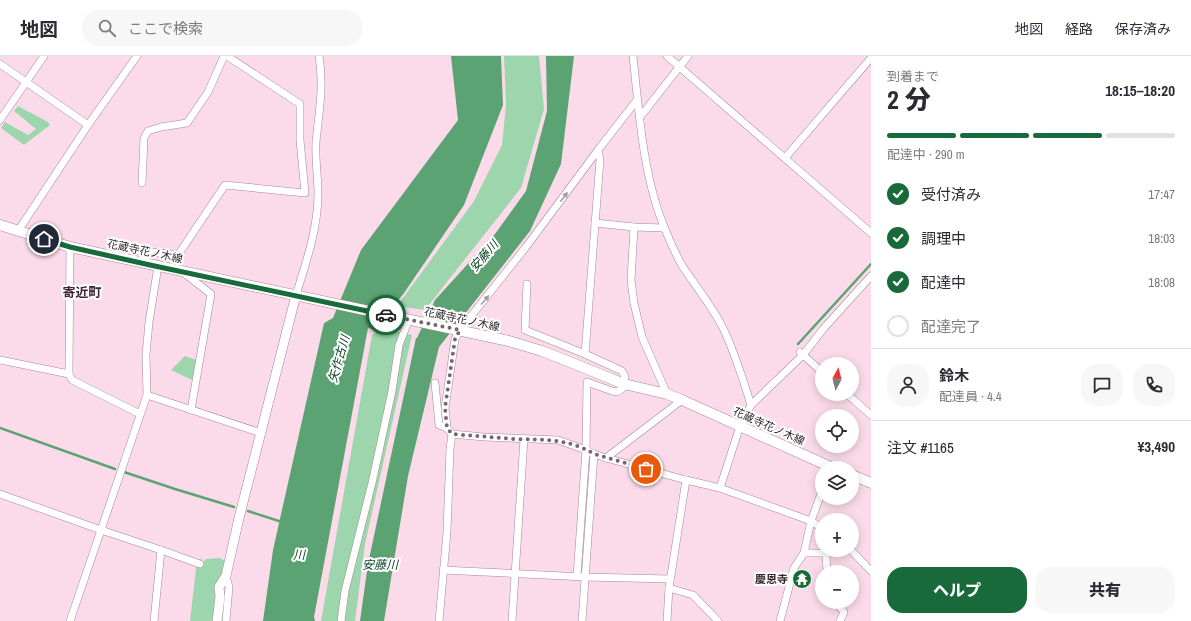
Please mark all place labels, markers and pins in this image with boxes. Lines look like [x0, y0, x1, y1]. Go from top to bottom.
pin [27, 222, 61, 256]
pin [629, 452, 663, 486]
temple icon: 慶恩寺 [791, 568, 813, 590]
place label: 慶恩寺 [755, 572, 788, 586]

